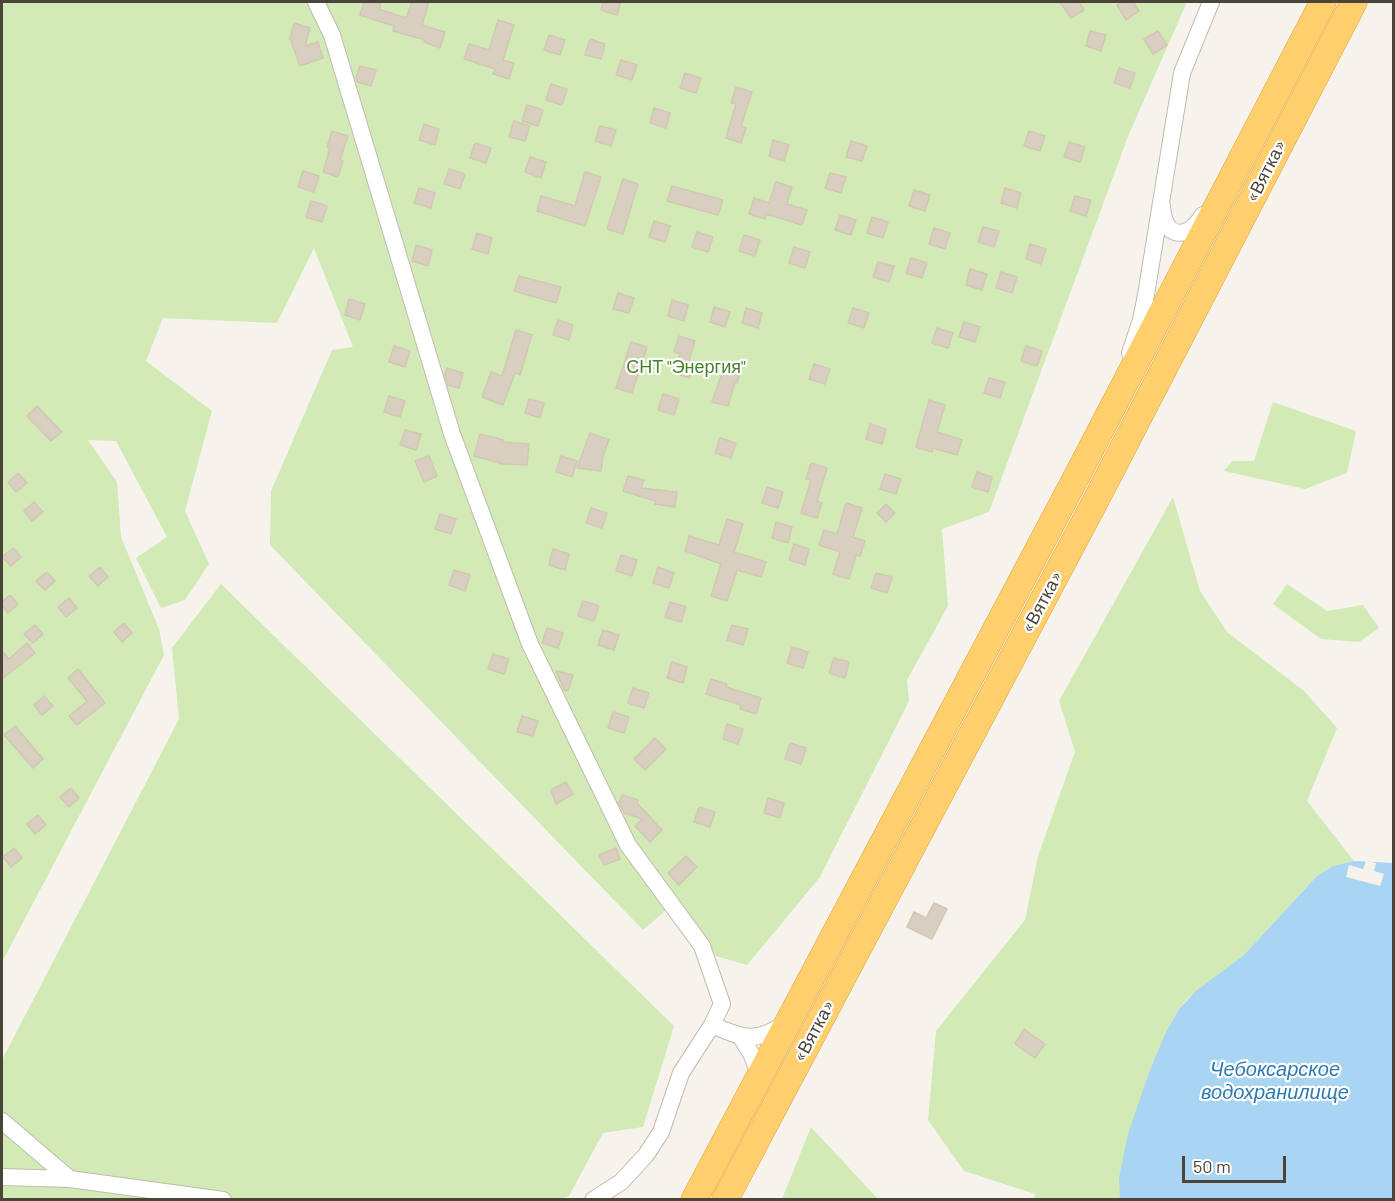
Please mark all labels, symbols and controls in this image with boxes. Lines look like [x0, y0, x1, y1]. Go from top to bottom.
street label: «Вятка» [1241, 136, 1291, 206]
park label: СНТ "Энергия" [626, 356, 746, 378]
street label: «Вятка» [1017, 567, 1067, 637]
street label: «Вятка» [789, 996, 839, 1066]
water label: Чебоксарское водохранилище [1201, 1057, 1349, 1104]
scale bar [1185, 1144, 1288, 1182]
text: 50 m [1193, 1155, 1231, 1177]

